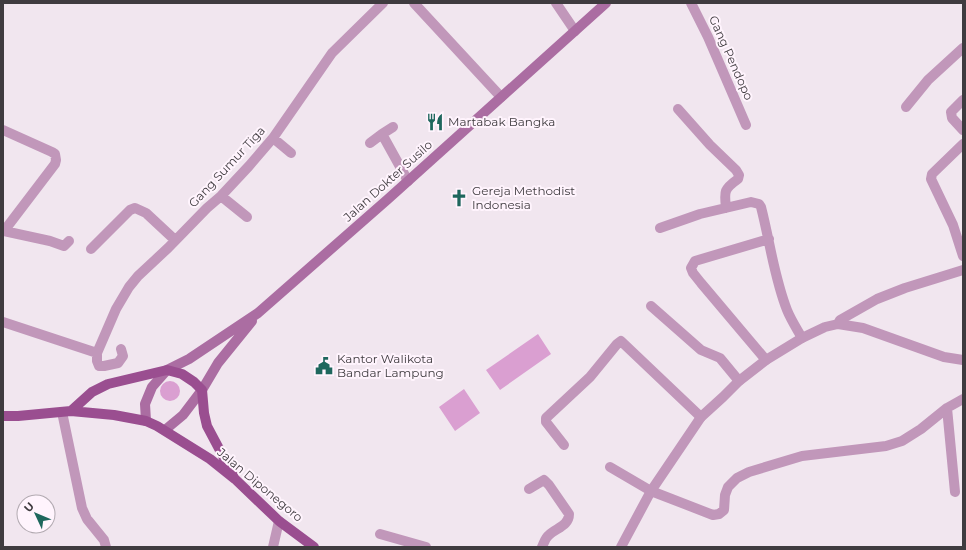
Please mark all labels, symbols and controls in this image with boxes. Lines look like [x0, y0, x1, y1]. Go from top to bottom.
street label: Gang Pendopo [706, 13, 757, 102]
restaurant icon: Martabak Bangka [425, 112, 445, 132]
place label: Martabak Bangka [448, 114, 555, 129]
street label: Gang Sumur Tiga [185, 123, 268, 210]
street label: Jalan Dokter Susilo [339, 137, 435, 225]
place label: Gereja Methodist Indonesia [472, 183, 575, 212]
church icon: Gereja Methodist Indonesia [449, 188, 469, 208]
place label: Kantor Walikota Bandar Lampung [337, 351, 444, 380]
public building icon: Kantor Walikota Bandar Lampung [314, 356, 334, 376]
street label: Jalan Diponegoro [214, 444, 306, 525]
north arrow [16, 494, 56, 534]
text: U [21, 499, 37, 515]

